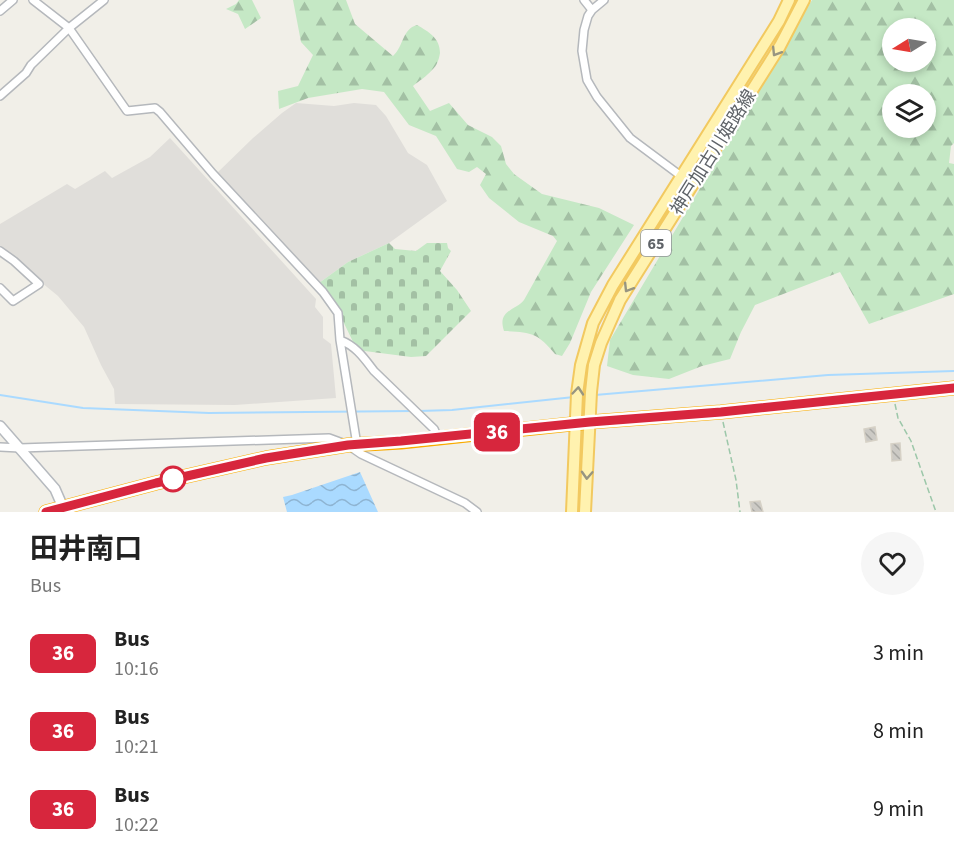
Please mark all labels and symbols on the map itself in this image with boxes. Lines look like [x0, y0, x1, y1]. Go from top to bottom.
north arrow [882, 18, 936, 72]
one-way arrow [773, 45, 784, 56]
street label: 神戸加古川姫路線 [665, 85, 762, 220]
road number: 65 [641, 230, 671, 256]
one-way arrow [623, 282, 635, 292]
one-way arrow [571, 386, 584, 395]
line badge: 36 [470, 412, 524, 452]
unlabelled marker [160, 466, 186, 492]
one-way arrow [581, 471, 594, 480]

